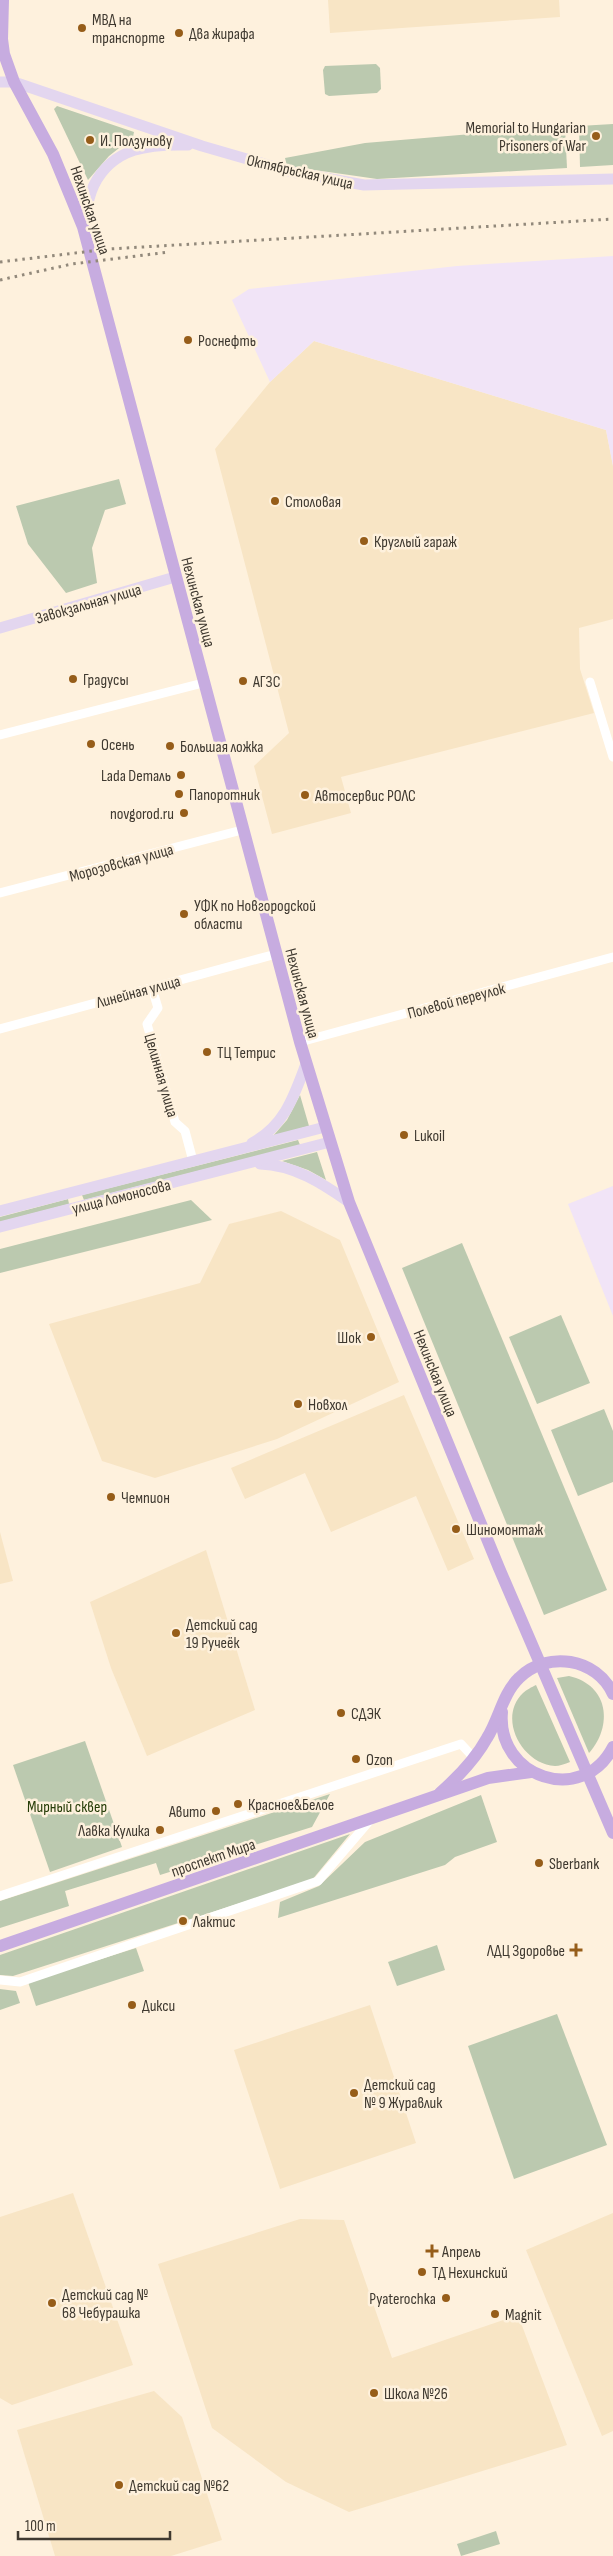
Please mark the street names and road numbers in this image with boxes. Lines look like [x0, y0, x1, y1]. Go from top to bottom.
street label: Октябрьская улица [245, 151, 355, 194]
street label: Нехинская улица [66, 164, 114, 257]
street label: Нехинская улица [176, 555, 219, 649]
street label: Завокзальная улица [33, 580, 143, 629]
street label: Морозовская улица [67, 840, 176, 886]
street label: Нехинская улица [280, 946, 323, 1040]
street label: Линейная улица [93, 972, 182, 1013]
street label: Полевой переулок [406, 979, 508, 1024]
street label: Целинная улица [140, 1031, 182, 1120]
street label: улица Ломоносова [70, 1176, 173, 1219]
street label: Нехинская улица [409, 1327, 461, 1420]
street label: проспект Мира [169, 1835, 258, 1882]

